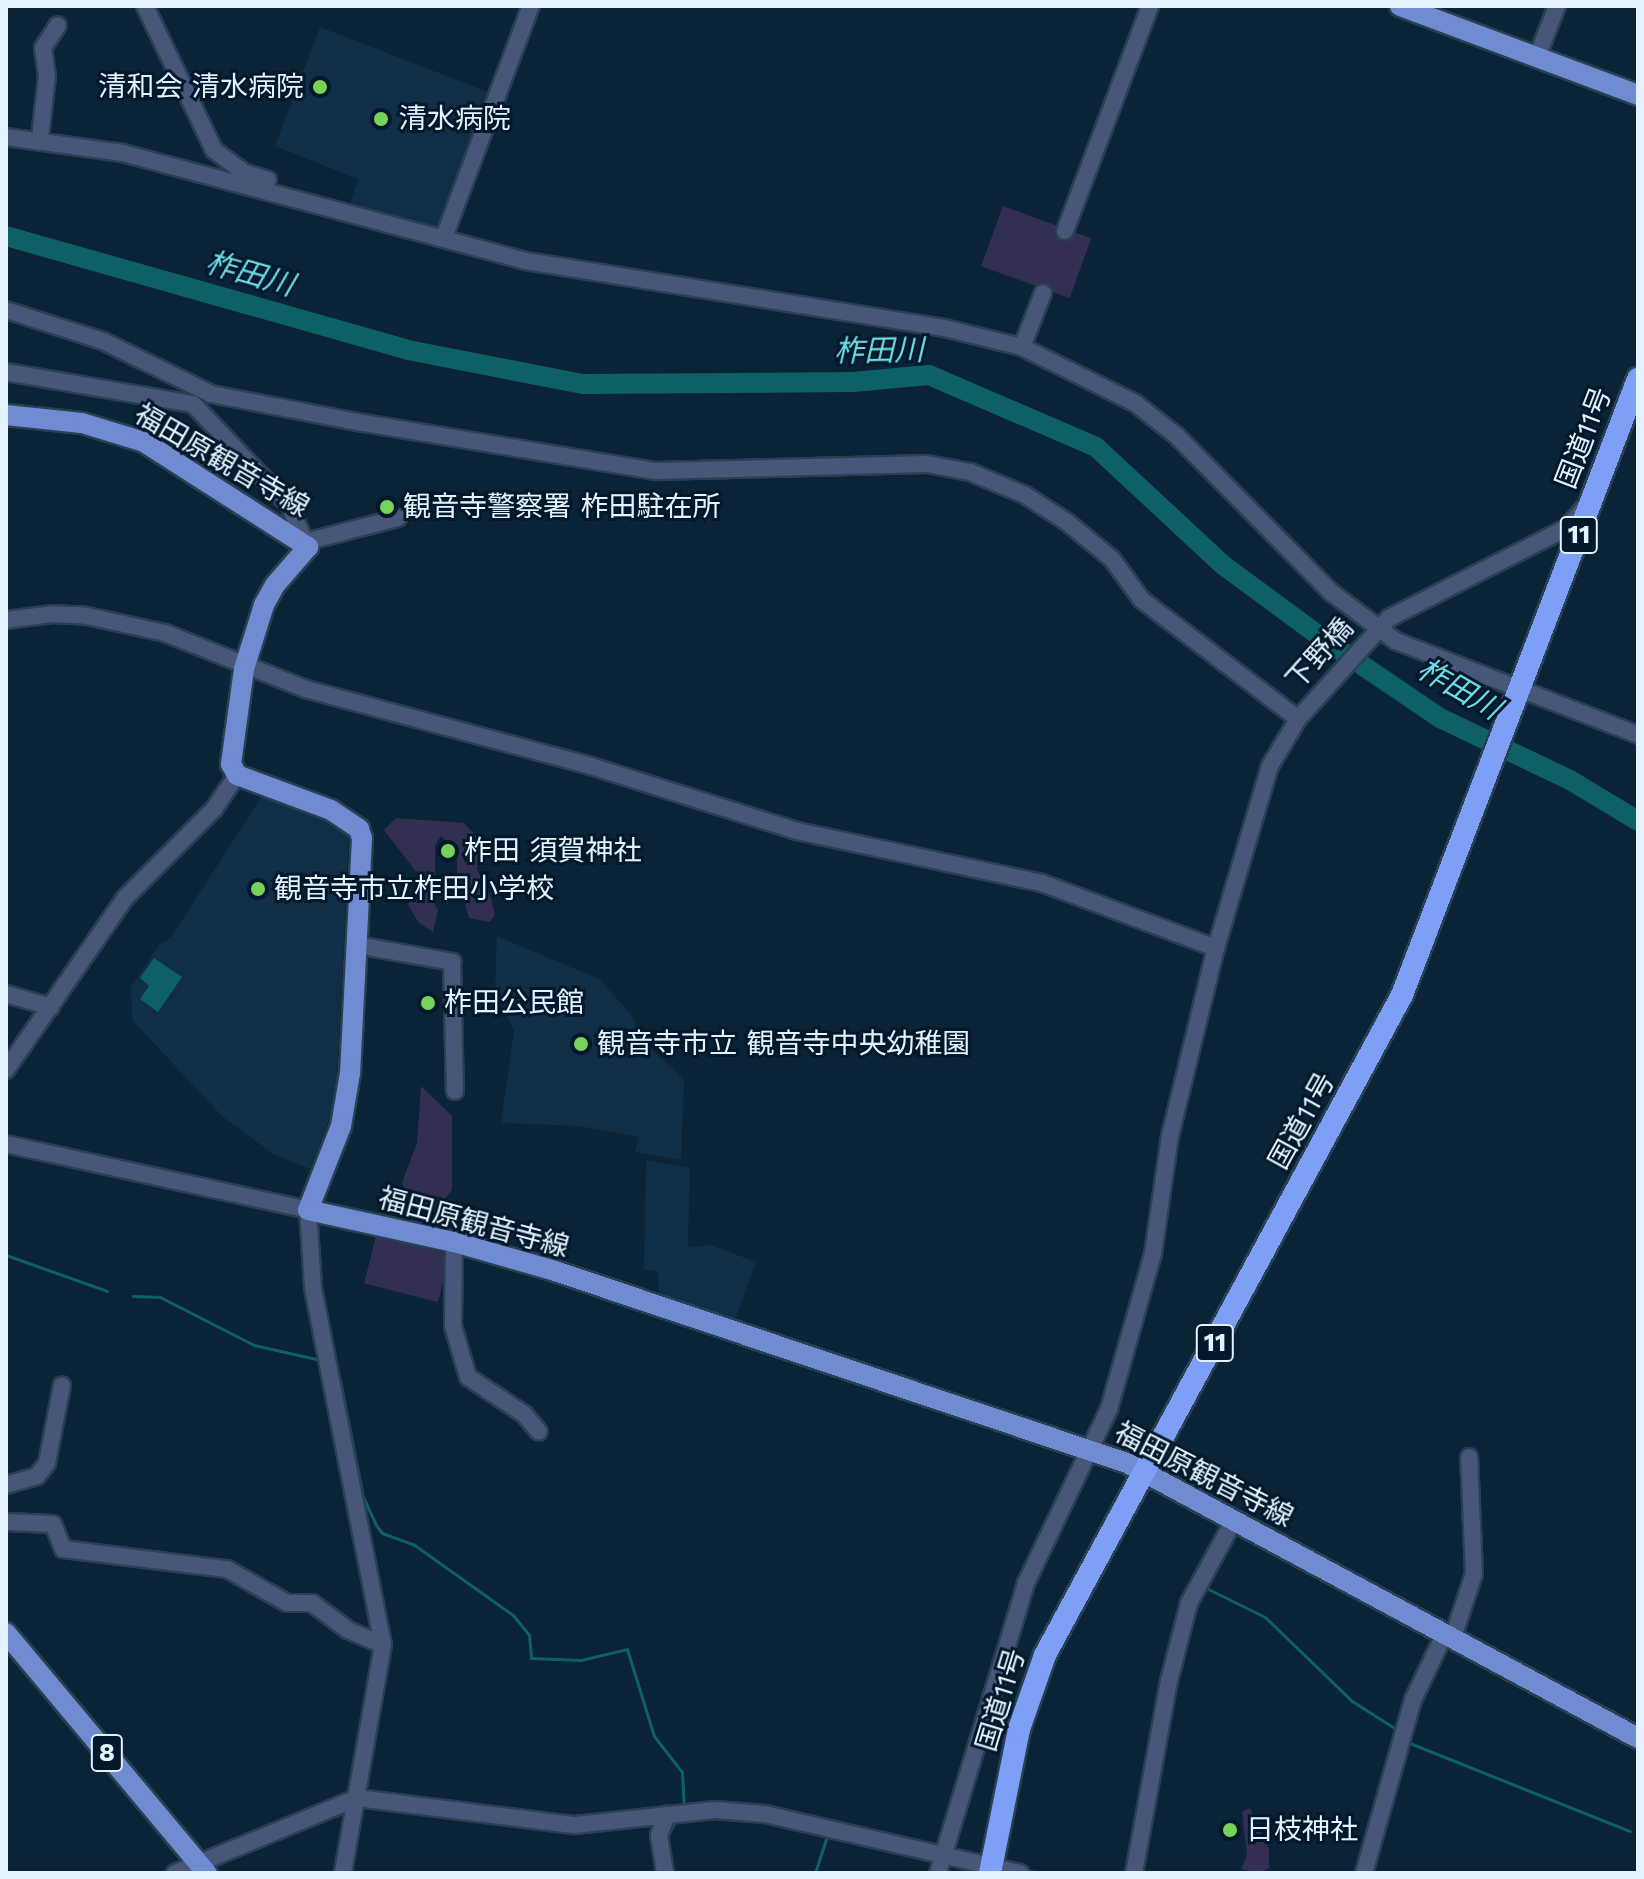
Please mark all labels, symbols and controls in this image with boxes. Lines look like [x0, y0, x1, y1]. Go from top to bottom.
place label: 清和会 清水病院 [98, 70, 304, 104]
marker: 清和会 清水病院 [311, 78, 329, 96]
place label: 清水病院 [399, 102, 511, 136]
marker: 清水病院 [370, 108, 392, 130]
water label: 柞田川 [202, 244, 298, 304]
water label: 柞田川 [834, 332, 924, 370]
street label: 国道11号 [1549, 383, 1619, 493]
street label: 福田原観音寺線 [129, 397, 315, 525]
place label: 観音寺警察署 柞田駐在所 [403, 490, 721, 524]
marker: 観音寺警察署 柞田駐在所 [378, 498, 396, 516]
road number: 11 [1559, 513, 1599, 557]
street label: 下野橋 [1279, 612, 1361, 696]
water label: 柞田川 [1411, 651, 1507, 727]
place label: 柞田 須賀神社 [464, 834, 642, 868]
marker: 柞田 須賀神社 [439, 842, 457, 860]
place label: 観音寺市立柞田小学校 [274, 872, 554, 906]
marker: 観音寺市立柞田小学校 [249, 880, 267, 898]
place label: 柞田公民館 [444, 986, 584, 1020]
marker: 柞田公民館 [419, 994, 437, 1012]
place label: 観音寺市立 観音寺中央幼稚園 [597, 1027, 971, 1061]
marker: 観音寺市立 観音寺中央幼稚園 [572, 1035, 590, 1053]
street label: 国道11号 [1262, 1067, 1342, 1175]
street label: 福田原観音寺線 [375, 1181, 573, 1265]
road number: 11 [1195, 1321, 1235, 1365]
street label: 福田原観音寺線 [1109, 1416, 1299, 1534]
street label: 国道11号 [969, 1644, 1033, 1756]
road number: 8 [89, 1731, 125, 1775]
place label: 日枝神社 [1246, 1813, 1358, 1847]
marker: 日枝神社 [1221, 1821, 1239, 1839]

